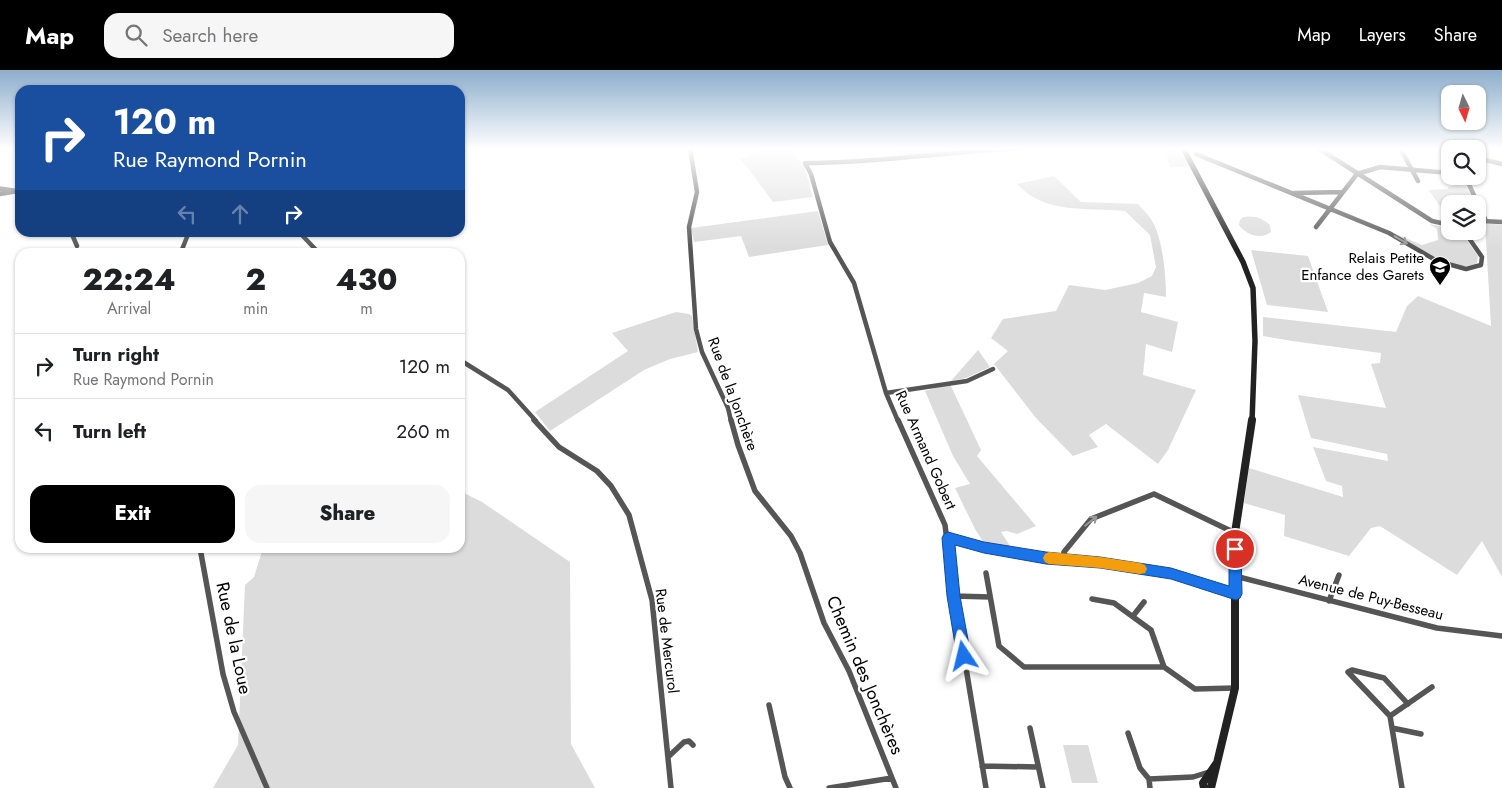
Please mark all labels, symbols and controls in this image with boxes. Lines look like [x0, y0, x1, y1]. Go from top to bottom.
search box [104, 13, 454, 58]
text: Map [25, 18, 74, 53]
icon: search [122, 21, 150, 49]
text: Search here [162, 22, 258, 49]
text: Map [1297, 22, 1331, 48]
text: Layers [1359, 22, 1406, 48]
text: Share [1434, 22, 1477, 48]
north arrow [1441, 85, 1486, 130]
map controls [1441, 85, 1486, 240]
text: 120 m [113, 97, 216, 147]
icon: right [30, 105, 95, 170]
button: search [1441, 140, 1486, 185]
text: Rue Raymond Pornin [113, 143, 307, 175]
button: layers [1441, 195, 1486, 240]
icon: left [173, 200, 201, 228]
icon: ahead [226, 200, 254, 228]
icon: right [279, 200, 307, 228]
one-way arrow [1393, 235, 1407, 245]
place label: Relais Petite Enfance des Garets [1301, 247, 1424, 286]
school or university icon: Relais Petite Enfance des Garets [1428, 255, 1452, 286]
text: 22:24 [83, 258, 176, 301]
text: 2 [246, 258, 266, 301]
text: 430 [336, 258, 397, 301]
text: Arrival [107, 297, 151, 320]
text: min [243, 297, 268, 320]
text: m [360, 297, 373, 320]
street label: Rue de la Jonchère [702, 334, 764, 454]
text: Turn right [73, 341, 159, 368]
icon: right [30, 352, 58, 380]
text: 120 m [399, 353, 450, 380]
text: Rue Raymond Pornin [73, 368, 214, 391]
street label: Rue Armand Gobert [890, 387, 962, 513]
icon: left [30, 417, 58, 445]
text: Turn left [73, 418, 146, 445]
text: 260 m [396, 418, 450, 445]
button: Exit [30, 485, 235, 543]
button: Share [245, 485, 450, 543]
one-way arrow [1085, 516, 1098, 527]
pin [1214, 528, 1256, 570]
icon: arrive [1221, 535, 1249, 563]
street label: Avenue de Puy-Besseau [1296, 568, 1446, 626]
street label: Rue de la Loue [209, 580, 259, 696]
street label: Rue de Mercurol [650, 587, 684, 695]
street label: Chemin des Jonchères [820, 592, 910, 758]
position arrow [937, 629, 989, 681]

